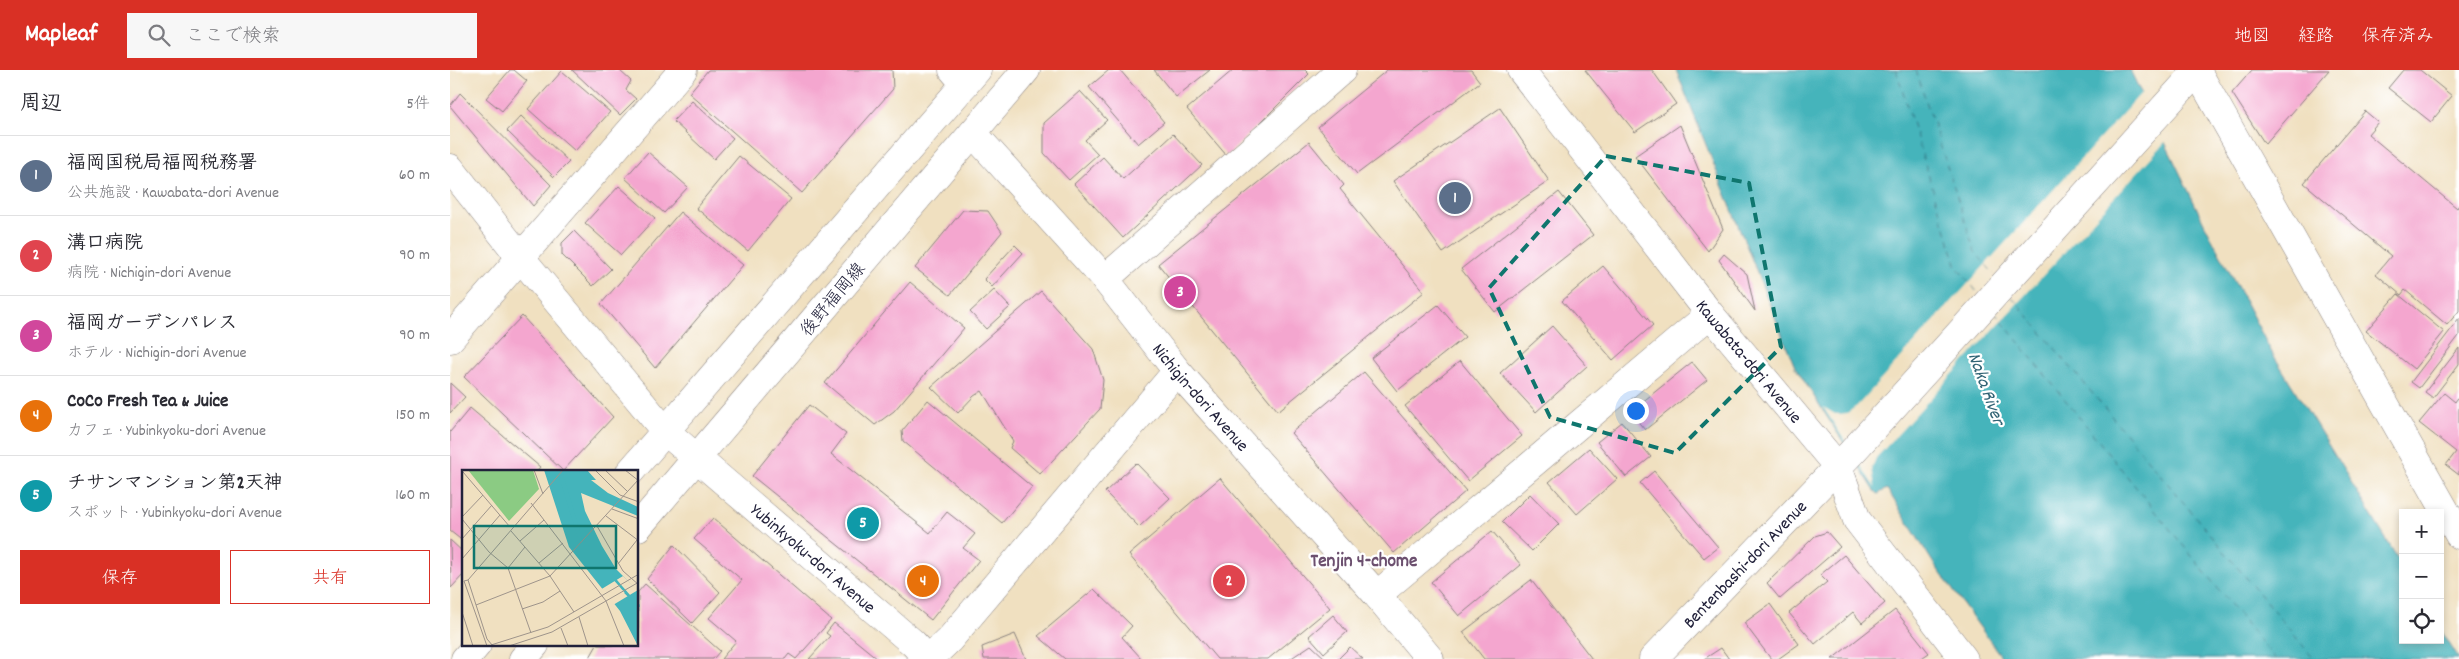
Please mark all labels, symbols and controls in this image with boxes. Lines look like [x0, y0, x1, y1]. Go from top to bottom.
search box [127, 13, 477, 58]
text: Mapleaf [25, 18, 97, 52]
icon: search [145, 21, 173, 49]
text: ここで検索 [185, 24, 280, 51]
text: 地図 [2234, 25, 2270, 50]
text: 経路 [2298, 25, 2334, 50]
text: 保存済み [2362, 25, 2434, 50]
text: 周辺 [20, 90, 62, 120]
text: 5件 [407, 93, 430, 116]
text: 福岡国税局福岡税務署 [67, 151, 257, 178]
text: 1 [34, 164, 38, 187]
text: 60 m [399, 164, 430, 187]
pin: 1 [1439, 179, 1471, 217]
text: 公共施設 · Kawabata-dori Avenue [67, 182, 279, 205]
text: 溝口病院 [67, 231, 143, 258]
text: 2 [33, 244, 40, 267]
text: 90 m [399, 244, 430, 267]
street label: 後野福岡線 [795, 258, 872, 343]
text: 病院 · Nichigin-dori Avenue [67, 262, 231, 285]
pin: 3 [1164, 273, 1196, 311]
street label: Kawabata-dori Avenue [1689, 295, 1807, 430]
text: 福岡ガーデンパレス [67, 311, 237, 338]
text: 3 [32, 324, 40, 347]
text: 90 m [399, 324, 430, 347]
street label: Nichigin-dori Avenue [1145, 339, 1254, 458]
text: ホテル · Nichigin-dori Avenue [67, 342, 247, 365]
water label: Naka River [1959, 349, 2011, 431]
text: CoCo Fresh Tea & Juice [67, 389, 228, 416]
your location [1623, 398, 1649, 424]
text: 4 [33, 404, 39, 427]
text: 150 m [396, 404, 430, 427]
text: カフェ · Yubinkyoku-dori Avenue [67, 420, 266, 443]
inset map [462, 470, 639, 646]
text: チサンマンション第2天神 [67, 471, 283, 498]
text: 5 [32, 484, 40, 507]
text: 160 m [395, 484, 430, 507]
street label: Bentenbashi-dori Avenue [1679, 496, 1814, 635]
street label: Yubinkyoku-dori Avenue [744, 499, 880, 621]
text: スポット · Yubinkyoku-dori Avenue [67, 502, 282, 525]
pin: 5 [847, 504, 879, 542]
map controls [2399, 509, 2444, 644]
button: + [2399, 509, 2444, 554]
district label: Tenjin 4-chome [1311, 549, 1417, 576]
button: 保存 [20, 550, 220, 604]
button: 共有 [230, 550, 430, 604]
button: − [2399, 554, 2444, 599]
pin: 4 [907, 562, 939, 600]
pin: 2 [1213, 562, 1245, 600]
button: locate [2399, 599, 2444, 644]

